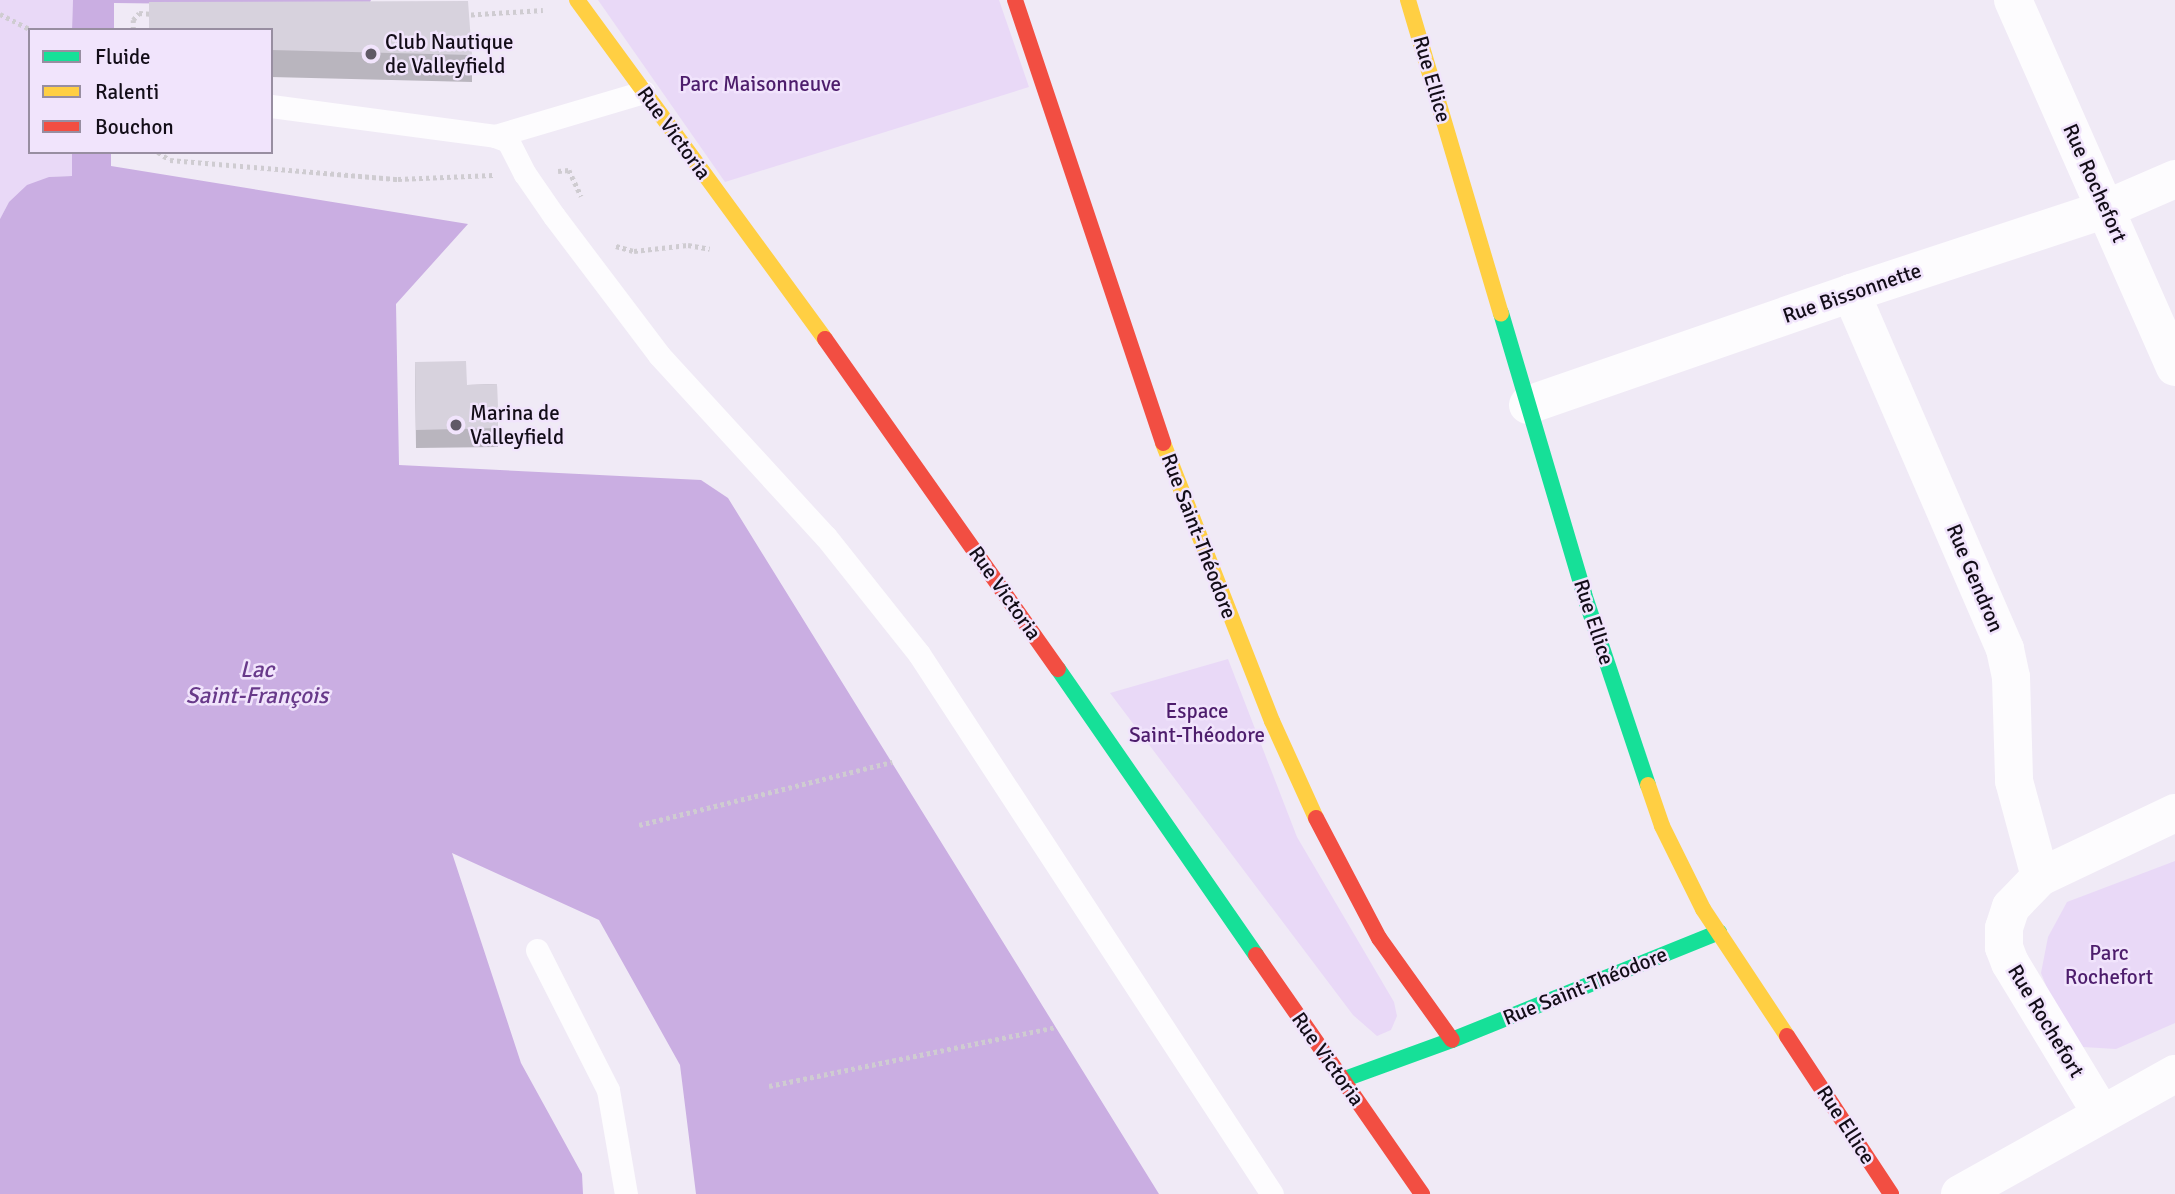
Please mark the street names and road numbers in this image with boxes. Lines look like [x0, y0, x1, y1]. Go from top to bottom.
street label: Rue Ellice [1408, 33, 1456, 125]
street label: Rue Victoria [632, 82, 716, 184]
street label: Rue Rochefort [2058, 120, 2132, 246]
street label: Rue Bissonnette [1779, 258, 1925, 328]
street label: Rue Saint-Théodore [1156, 450, 1242, 622]
street label: Rue Gendron [1941, 520, 2009, 636]
street label: Rue Victoria [963, 541, 1047, 645]
street label: Rue Ellice [1568, 576, 1620, 668]
street label: Rue Saint-Théodore [1499, 942, 1671, 1030]
street label: Rue Rochefort [2002, 960, 2090, 1082]
street label: Rue Victoria [1286, 1007, 1370, 1111]
street label: Rue Ellice [1811, 1081, 1881, 1169]

